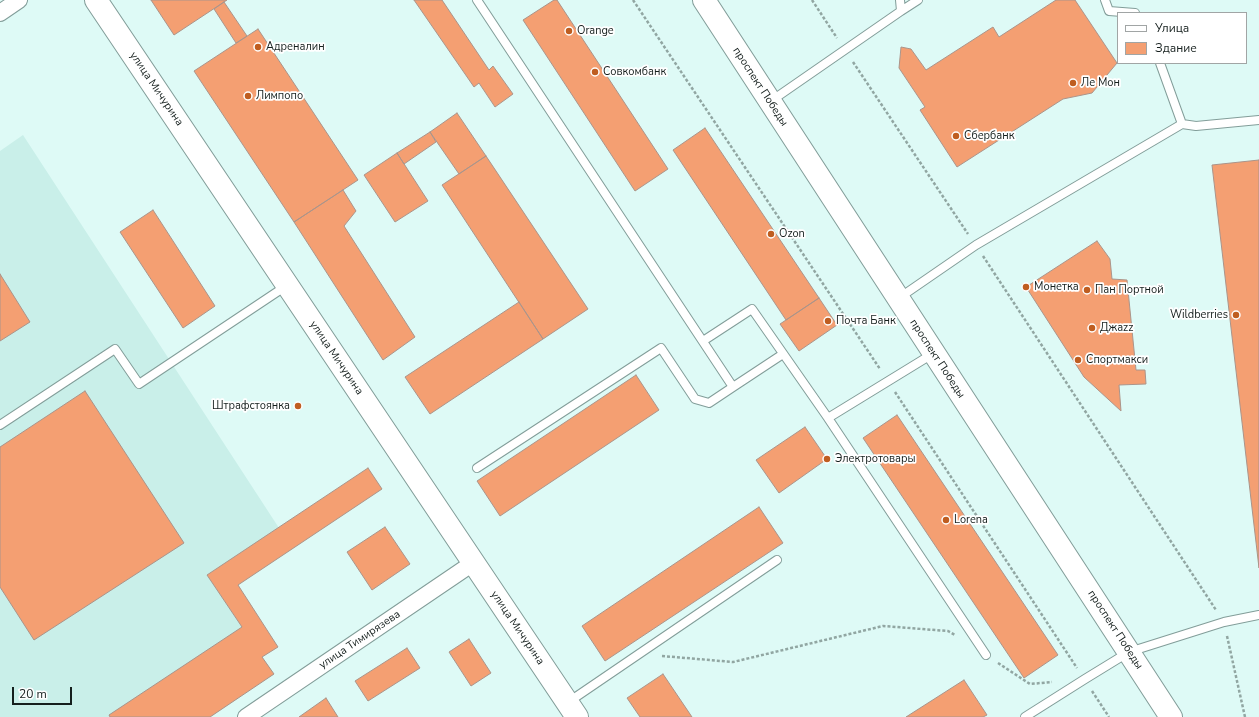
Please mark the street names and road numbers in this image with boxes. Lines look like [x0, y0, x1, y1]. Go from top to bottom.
street label: проспект Победы [730, 45, 790, 129]
street label: улица Мичурина [126, 49, 186, 129]
street label: проспект Победы [907, 317, 967, 401]
street label: улица Мичурина [306, 318, 366, 398]
street label: улица Мичурина [487, 588, 547, 668]
street label: проспект Победы [1085, 588, 1145, 672]
street label: улица Тимирязева [317, 608, 403, 672]

